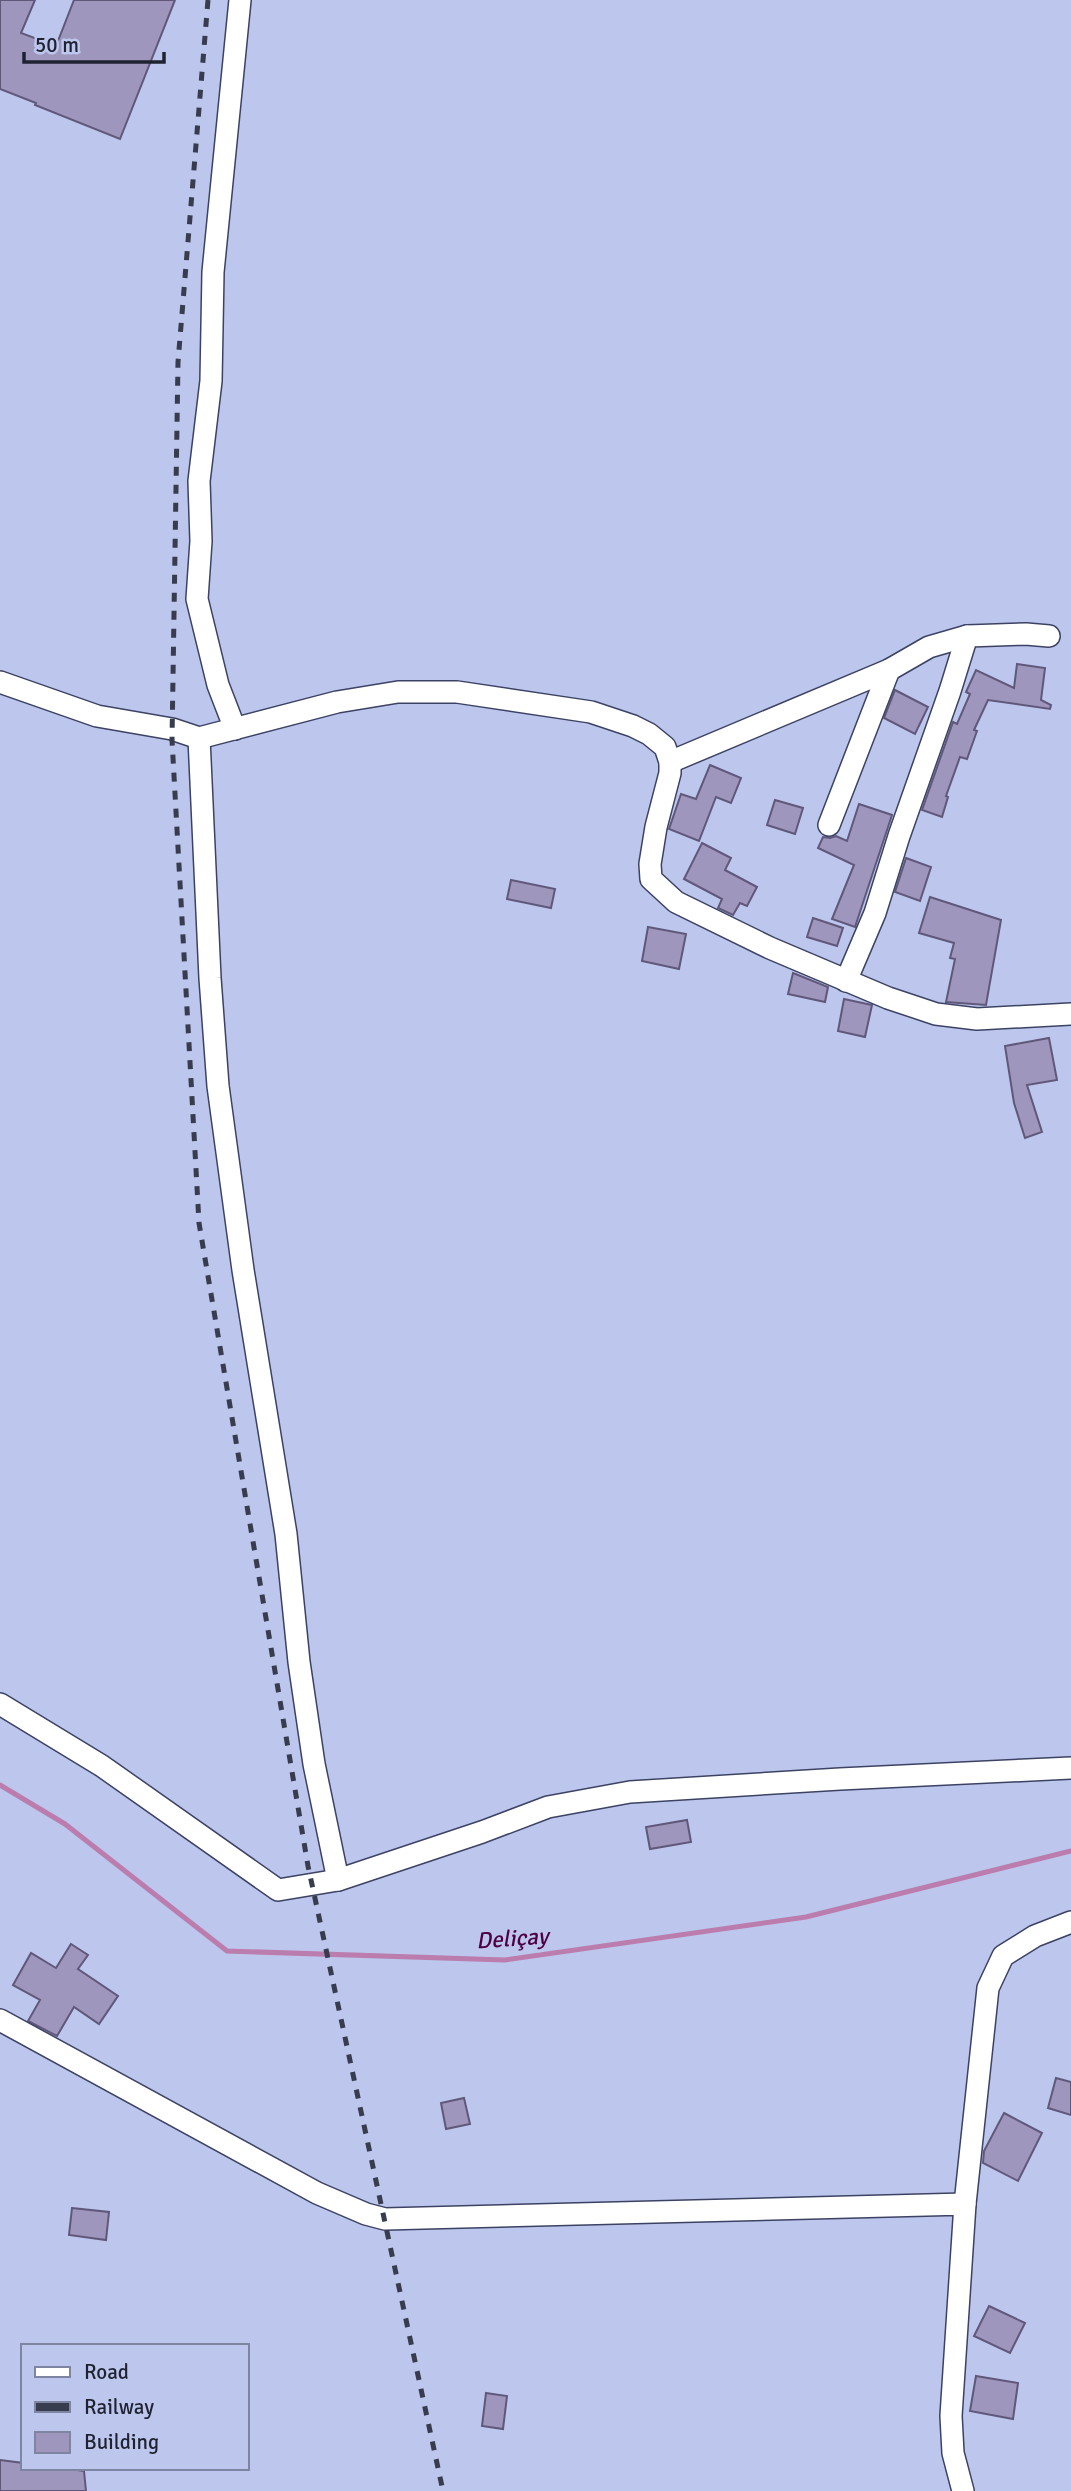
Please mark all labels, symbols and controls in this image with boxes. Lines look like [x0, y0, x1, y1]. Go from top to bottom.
scale bar [24, 21, 164, 65]
text: 50 m [35, 32, 79, 58]
water label: Deliçay [475, 1921, 552, 1955]
legend [21, 2344, 248, 2470]
text: Road [84, 2359, 129, 2385]
text: Railway [84, 2394, 154, 2420]
text: Building [84, 2429, 159, 2455]

